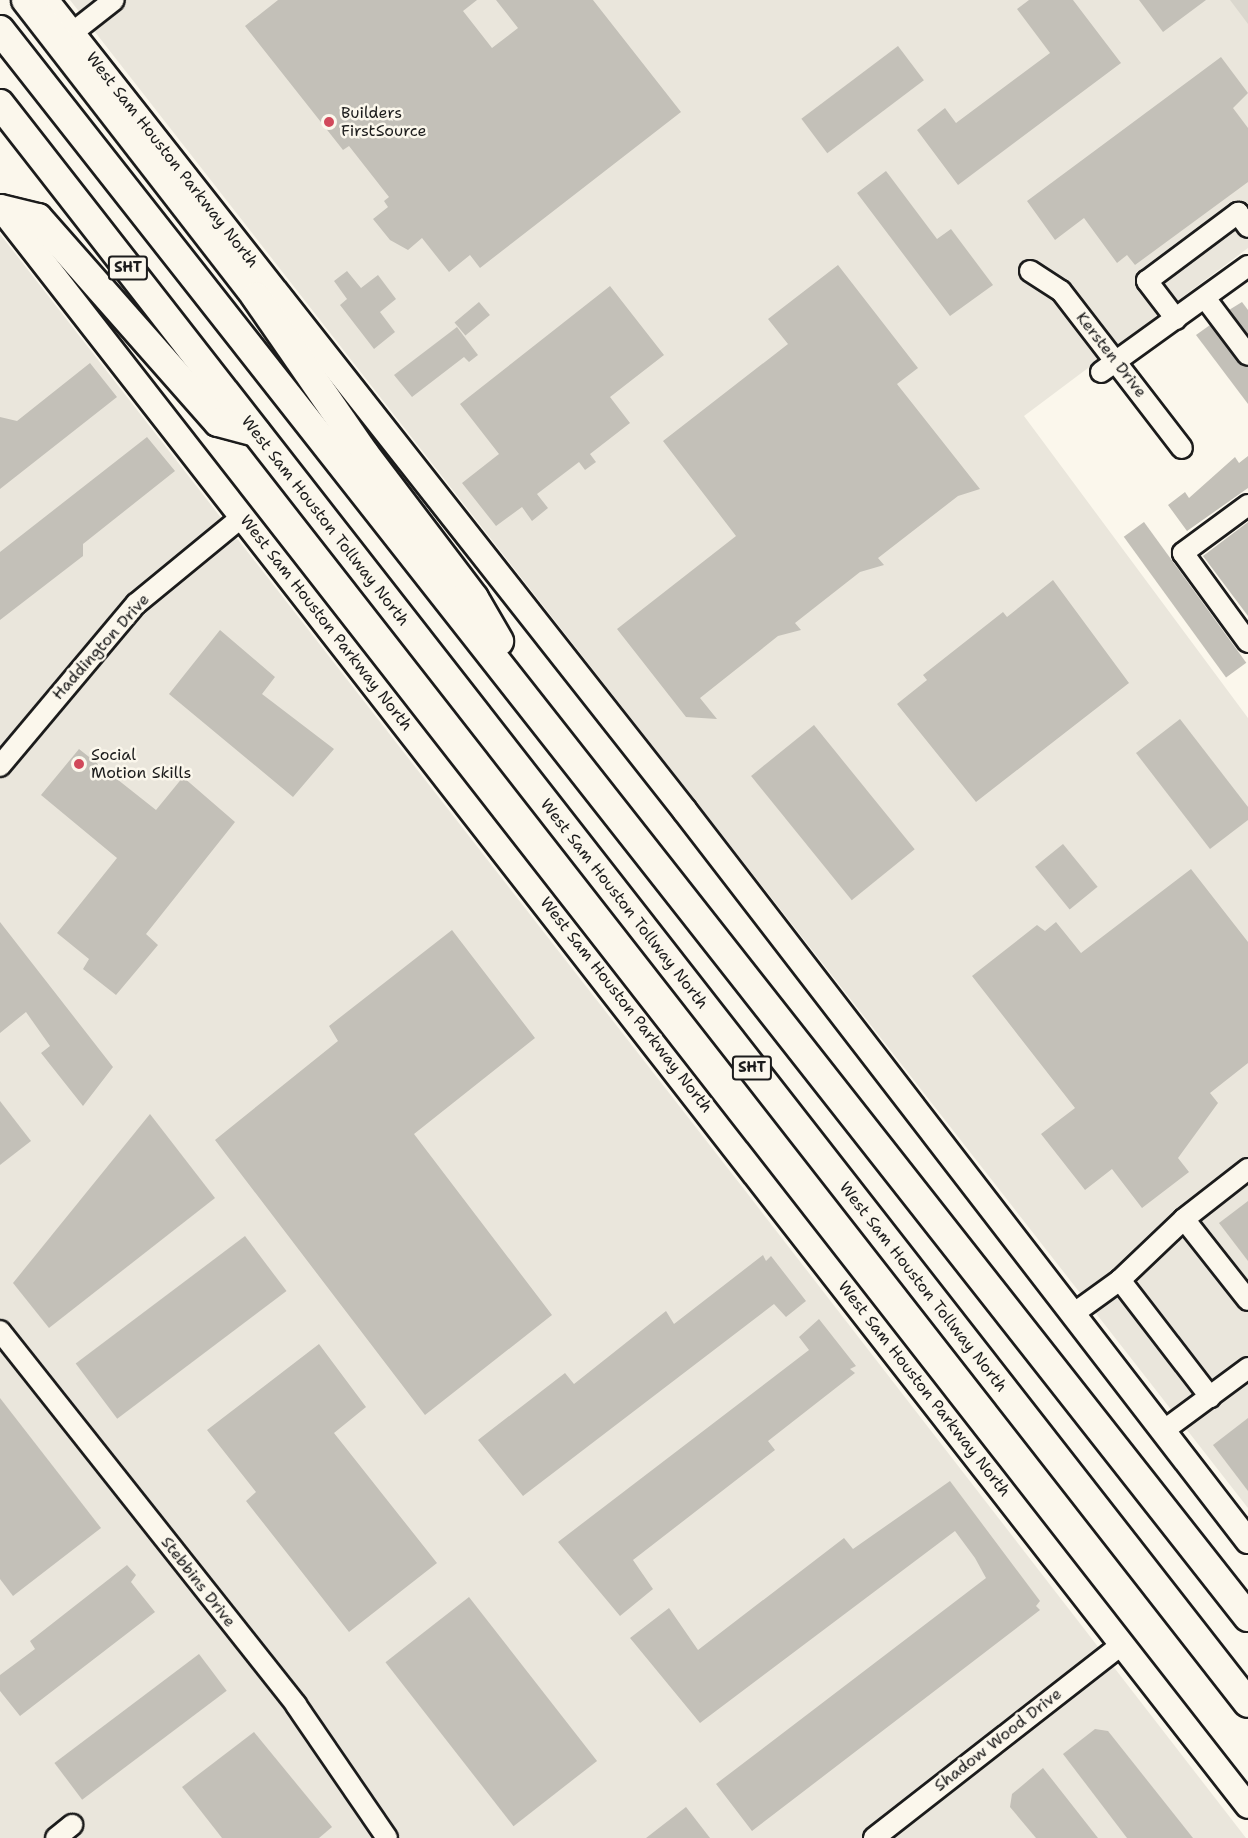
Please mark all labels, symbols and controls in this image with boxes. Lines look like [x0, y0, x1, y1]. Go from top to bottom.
street label: West Sam Houston Parkway North [82, 48, 262, 272]
place label: Builders FirstSource [341, 103, 427, 141]
marker: Builders FirstSource [322, 115, 336, 129]
road number: SHT [107, 256, 149, 280]
street label: Kersten Drive [1072, 309, 1150, 401]
street label: West Sam Houston Tollway North [237, 412, 413, 630]
street label: West Sam Houston Parkway North [236, 511, 416, 735]
street label: Haddington Drive [48, 590, 154, 704]
place label: Social Motion Skills [91, 745, 191, 783]
marker: Social Motion Skills [72, 757, 86, 771]
street label: West Sam Houston Tollway North [536, 795, 712, 1013]
street label: West Sam Houston Parkway North [536, 893, 716, 1117]
road number: SHT [731, 1056, 773, 1080]
street label: West Sam Houston Tollway North [835, 1178, 1011, 1396]
street label: West Sam Houston Parkway North [834, 1277, 1014, 1501]
street label: Stebbins Drive [157, 1533, 239, 1631]
street label: Shadow Wood Drive [931, 1684, 1065, 1796]

